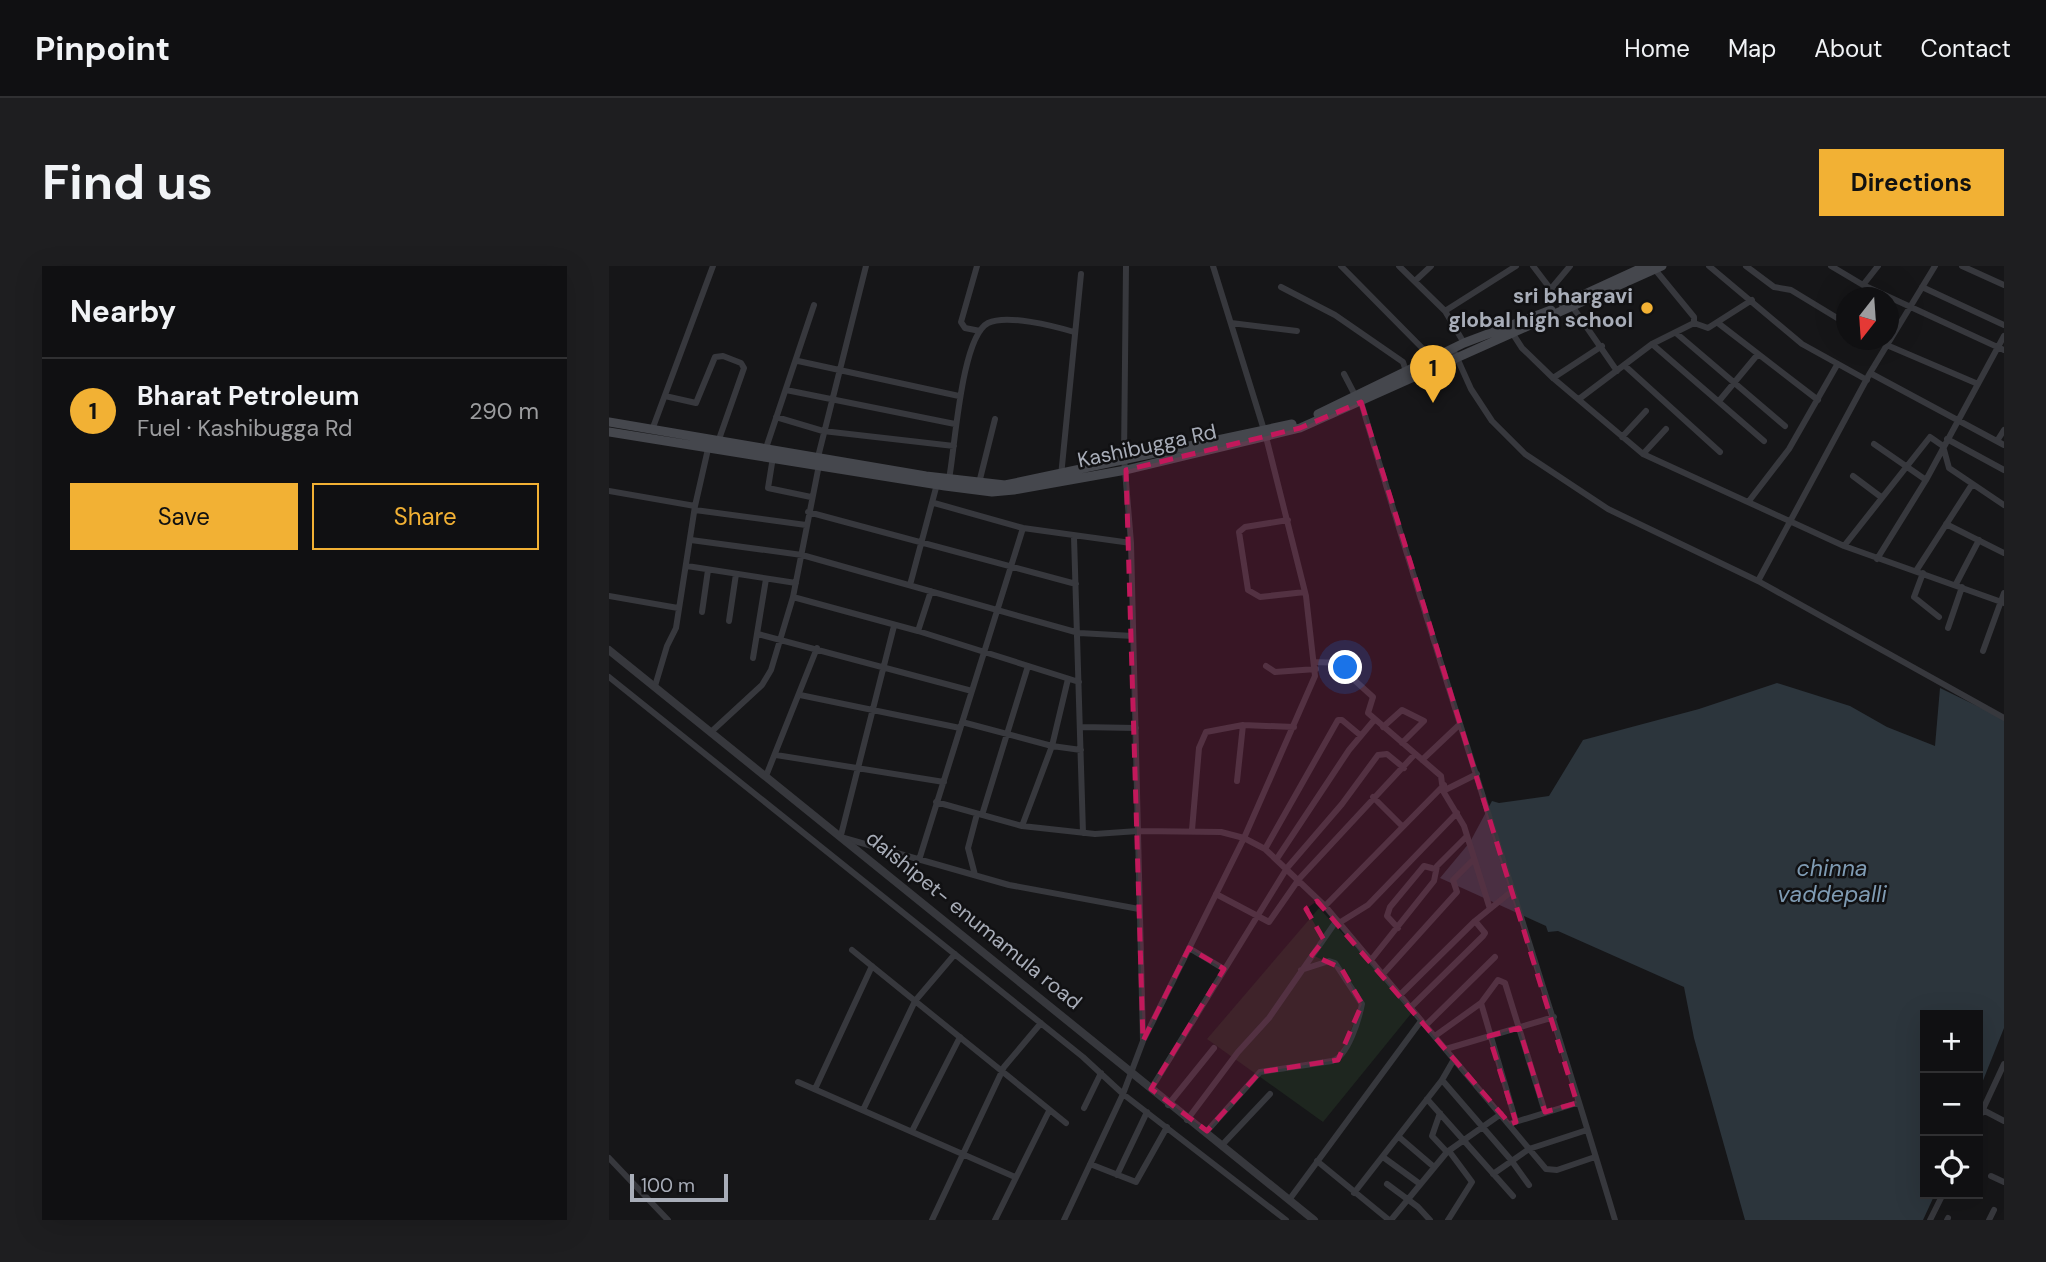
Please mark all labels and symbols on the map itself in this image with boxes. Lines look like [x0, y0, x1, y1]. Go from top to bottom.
place label: sri bhargavi global high school [1448, 282, 1633, 334]
north arrow [1836, 287, 1899, 350]
marker: sri bhargavi global high school [1639, 300, 1655, 316]
pin: 1 [1410, 345, 1456, 403]
street label: Kashibugga Rd [1075, 418, 1219, 474]
your location [1328, 650, 1362, 684]
street label: daishipet- enumamula road [860, 824, 1088, 1016]
water label: chinna vaddepalli [1777, 853, 1887, 909]
scale bar [630, 1171, 728, 1203]

